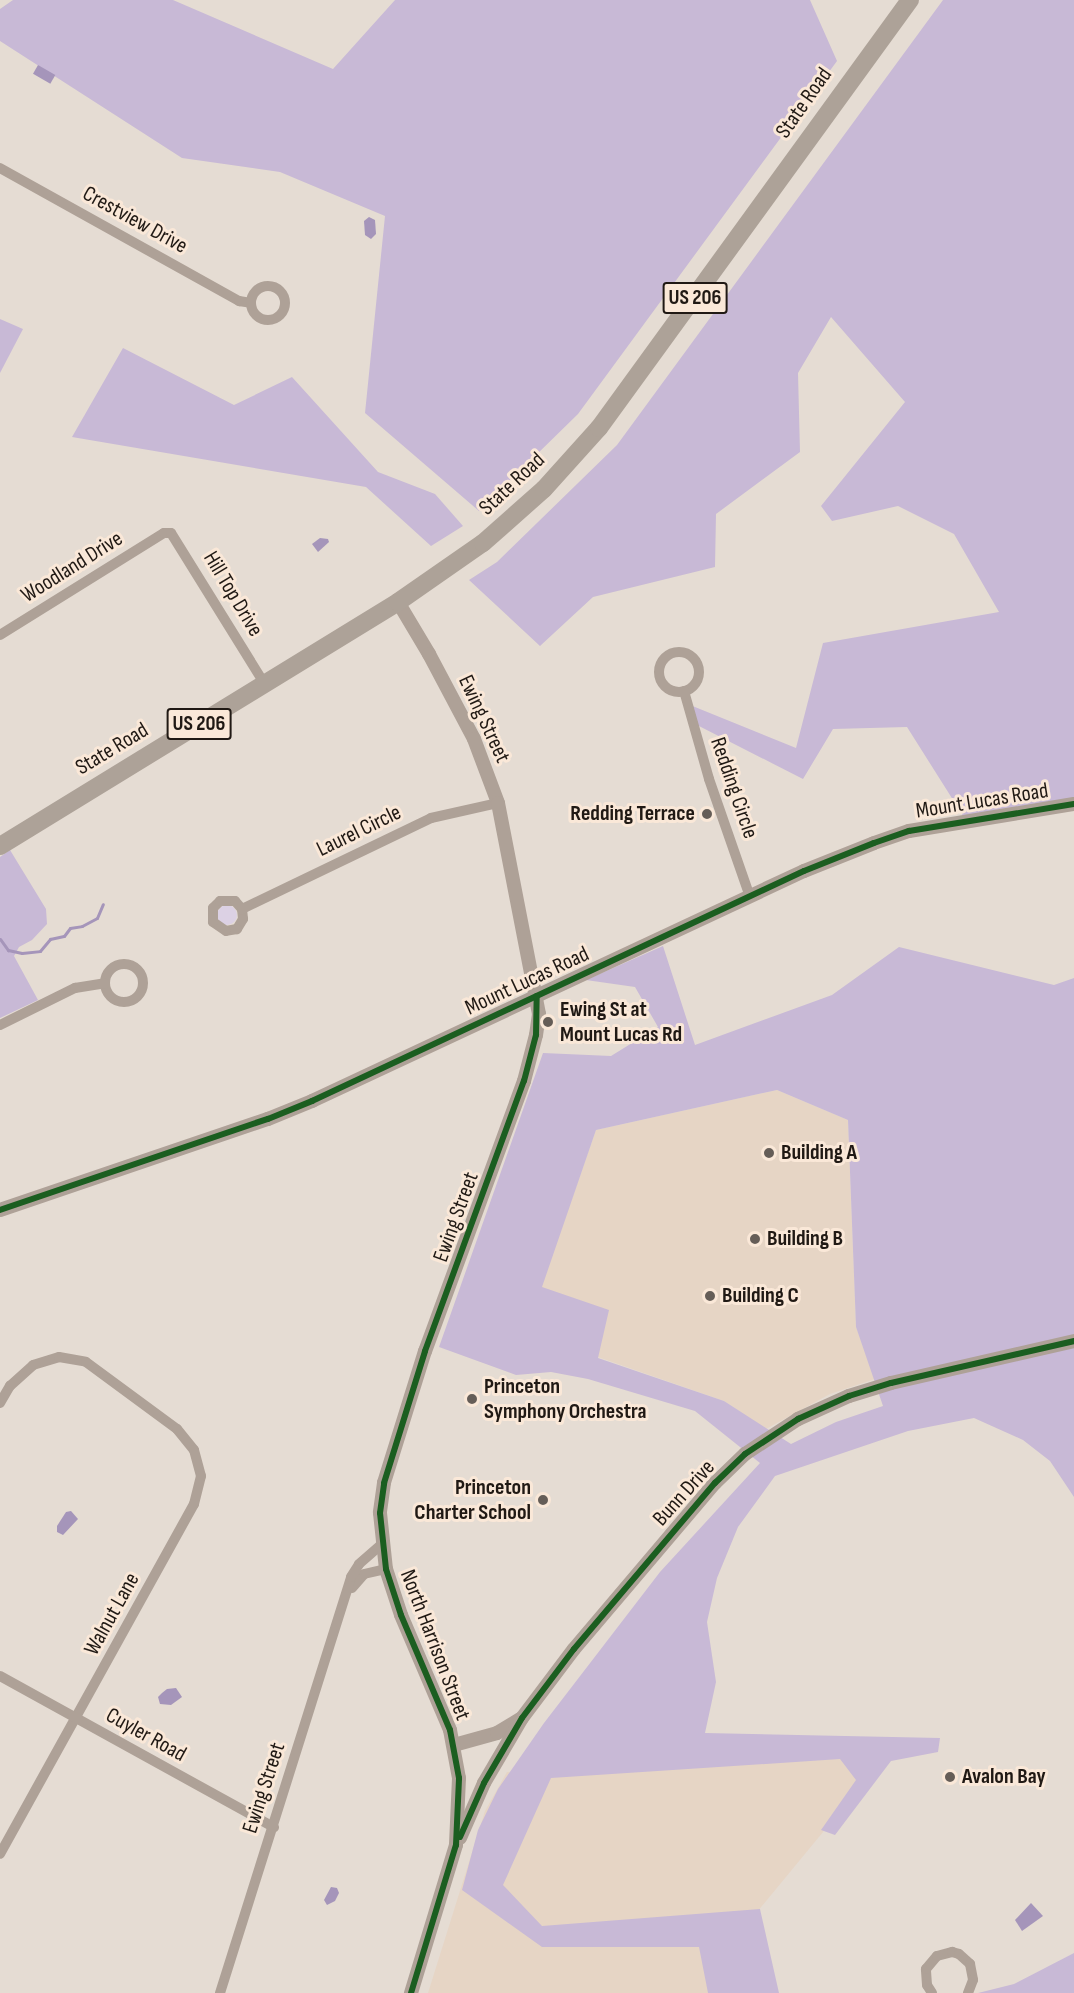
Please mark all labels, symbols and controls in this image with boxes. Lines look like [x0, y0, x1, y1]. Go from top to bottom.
street label: State Road [770, 63, 838, 143]
street label: Crestview Drive [78, 180, 192, 260]
road number: US 206 [662, 280, 728, 316]
street label: State Road [474, 447, 550, 521]
street label: Woodland Drive [16, 525, 128, 609]
street label: Hill Top Drive [197, 547, 269, 641]
street label: Ewing Street [452, 671, 516, 767]
road number: US 206 [166, 706, 232, 742]
street label: State Road [71, 717, 153, 781]
street label: Redding Circle [704, 734, 764, 842]
street label: Mount Lucas Road [914, 778, 1050, 824]
street label: Laurel Circle [312, 799, 406, 863]
place label: Redding Terrace [570, 801, 695, 827]
marker: Redding Terrace [700, 807, 714, 821]
street label: Mount Lucas Road [461, 941, 593, 1021]
place label: Ewing St at Mount Lucas Rd [560, 996, 682, 1048]
marker: Ewing St at Mount Lucas Rd [541, 1015, 555, 1029]
place label: Building A [781, 1140, 857, 1166]
marker: Building A [762, 1146, 776, 1160]
street label: Ewing Street [428, 1169, 484, 1265]
place label: Building B [767, 1226, 843, 1252]
marker: Building B [748, 1232, 762, 1246]
place label: Building C [722, 1283, 799, 1309]
marker: Building C [703, 1289, 717, 1303]
place label: Princeton Symphony Orchestra [484, 1373, 646, 1424]
marker: Princeton Symphony Orchestra [465, 1392, 479, 1406]
street label: Bunn Drive [648, 1455, 720, 1531]
place label: Princeton Charter School [414, 1474, 531, 1526]
marker: Princeton Charter School [536, 1493, 550, 1507]
street label: North Harrison Street [394, 1566, 476, 1724]
street label: Walnut Lane [79, 1568, 145, 1660]
street label: Cuyler Road [101, 1702, 191, 1768]
street label: Ewing Street [237, 1739, 291, 1837]
place label: Avalon Bay [962, 1764, 1046, 1790]
marker: Avalon Bay [943, 1770, 957, 1784]

